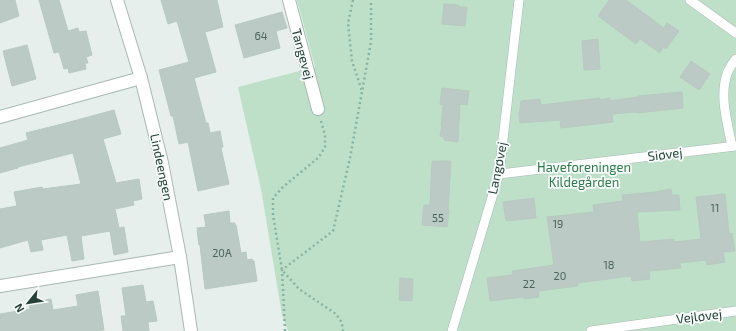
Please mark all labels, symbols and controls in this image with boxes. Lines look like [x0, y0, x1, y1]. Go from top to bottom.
street label: Tangevej [289, 27, 317, 81]
house number: 64 [254, 29, 268, 42]
street label: Lindeengen [147, 132, 177, 202]
street label: Langøvej [484, 140, 510, 196]
street label: Siøvej [647, 144, 683, 164]
park label: Haveforeningen Kildegården [537, 159, 631, 190]
house number: 11 [711, 201, 719, 214]
house number: 55 [432, 211, 444, 224]
house number: 19 [553, 217, 563, 230]
house number: 20A [212, 246, 232, 259]
house number: 18 [603, 258, 615, 271]
house number: 20 [554, 269, 566, 282]
house number: 22 [523, 277, 535, 290]
north arrow [8, 283, 48, 323]
text: N [11, 302, 27, 315]
street label: Vejløvej [675, 305, 723, 327]

